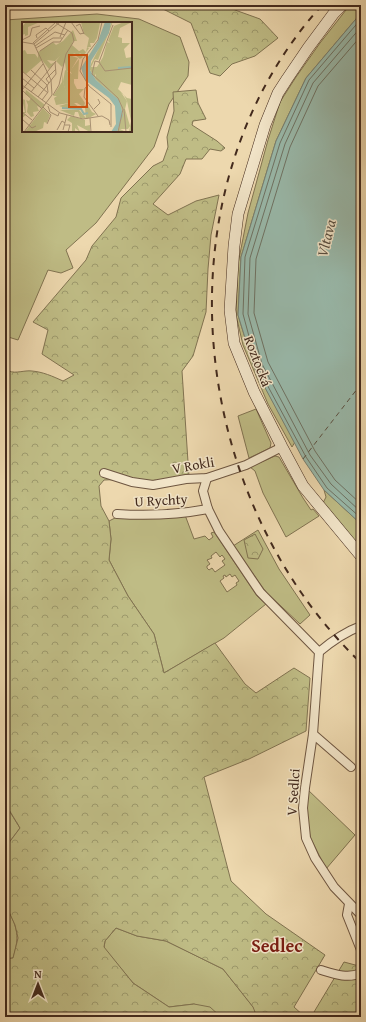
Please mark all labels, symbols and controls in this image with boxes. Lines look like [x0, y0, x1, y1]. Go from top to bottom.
inset map [22, 22, 132, 132]
water label: Vltava [311, 217, 341, 259]
street label: Roztocká [239, 333, 277, 390]
street label: V Rokli [170, 451, 216, 479]
street label: U Rychty [134, 489, 188, 511]
street label: V Sedlci [281, 768, 305, 816]
district label: Sedlec [251, 932, 303, 959]
north arrow [18, 964, 58, 1004]
text: N [34, 966, 42, 982]

